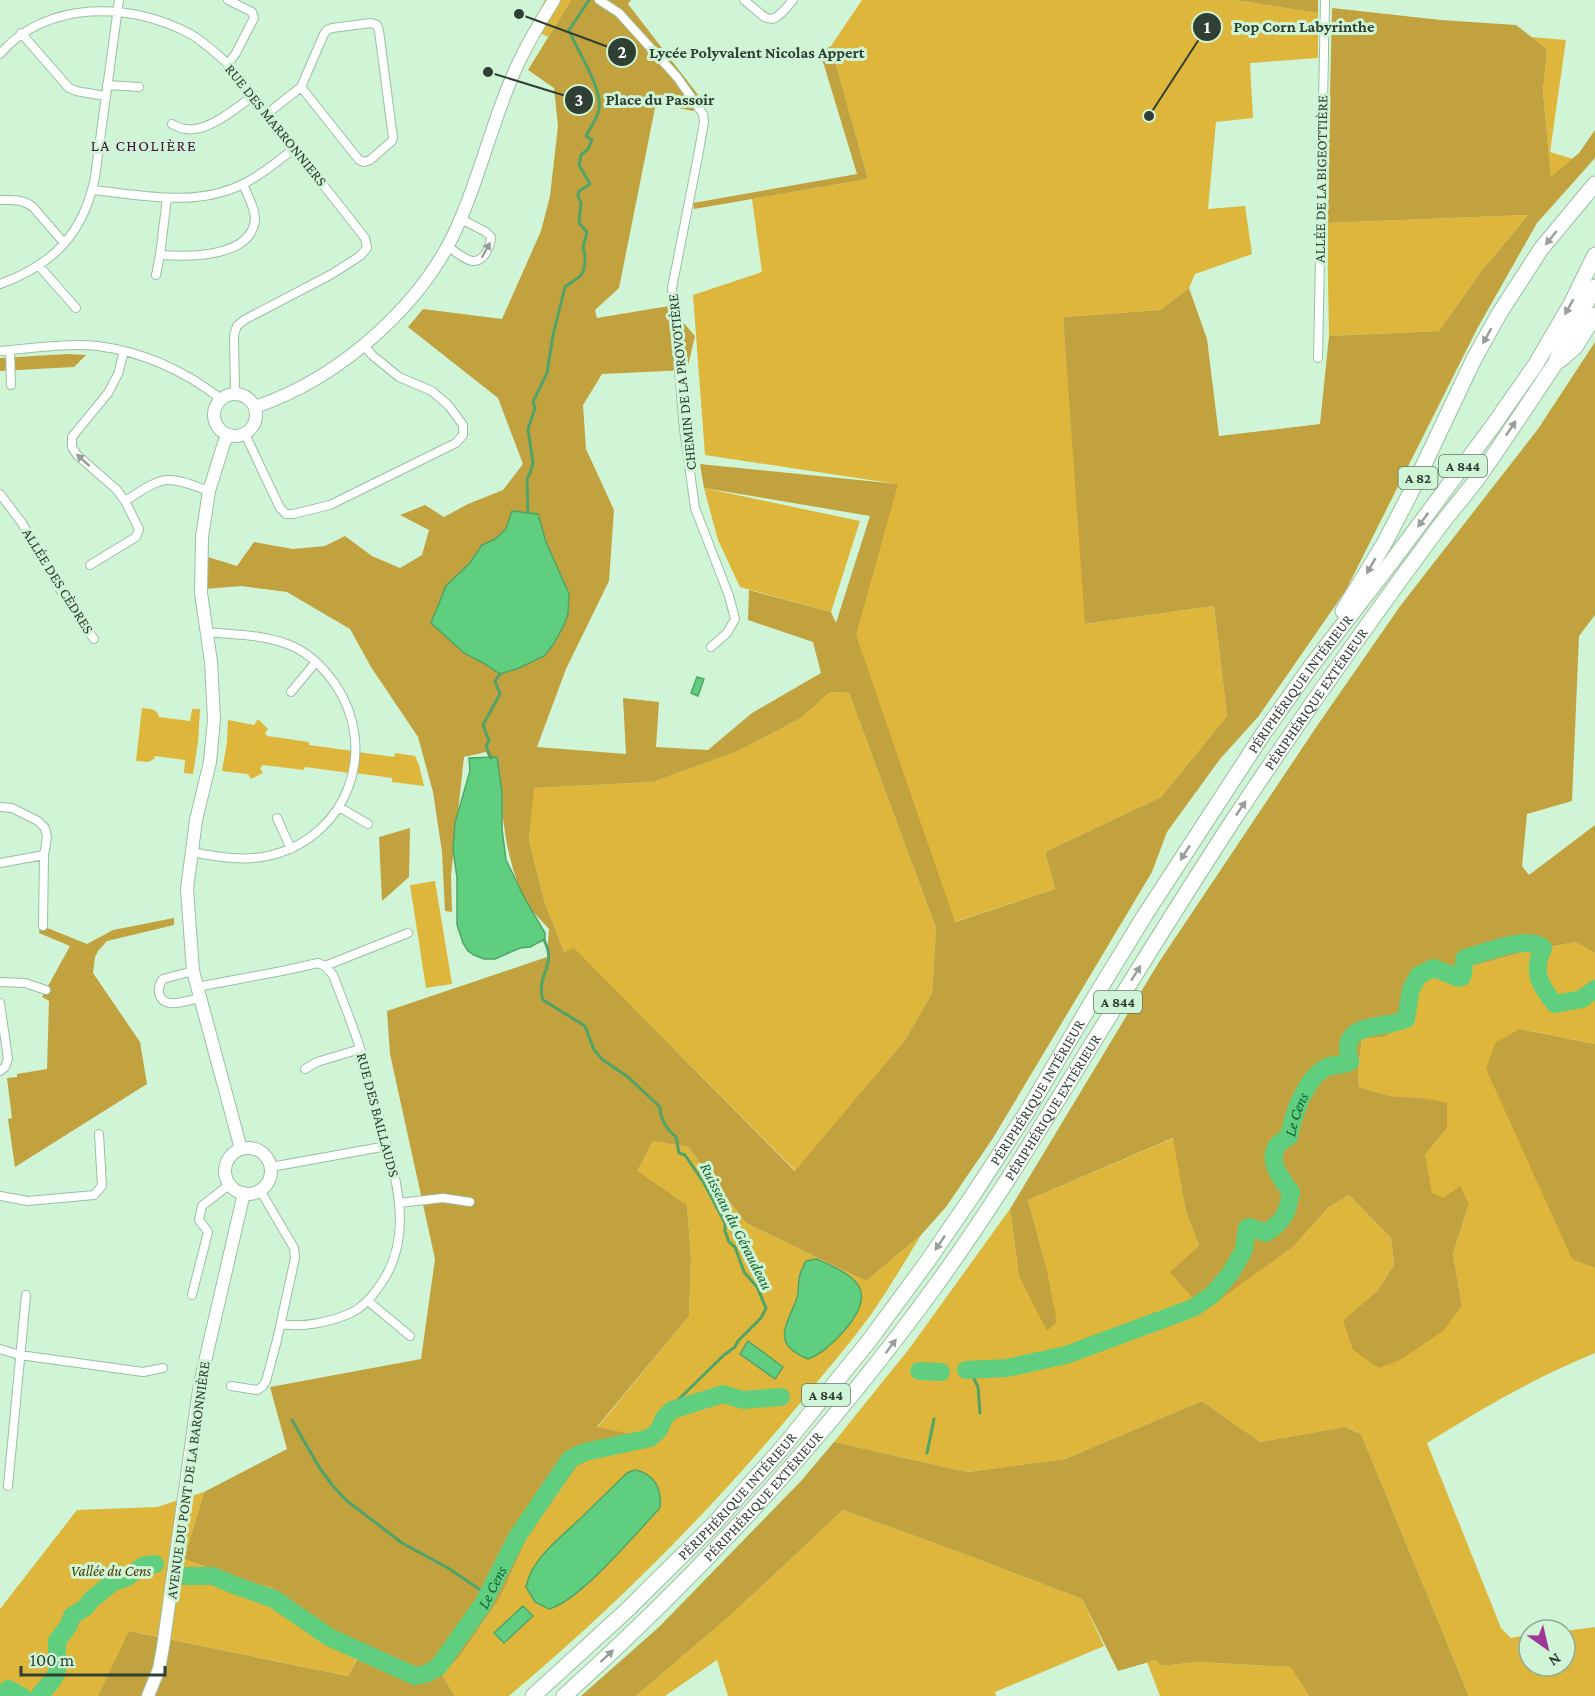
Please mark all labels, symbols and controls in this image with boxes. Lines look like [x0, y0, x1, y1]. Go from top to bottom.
callout: Pop Corn Labyrinthe [1192, 10, 1387, 44]
text: 1 [1204, 17, 1211, 37]
text: Pop Corn Labyrinthe [1234, 18, 1375, 35]
callout: Lycée Polyvalent Nicolas Appert [607, 35, 876, 69]
text: 2 [617, 42, 627, 62]
text: Lycée Polyvalent Nicolas Appert [649, 44, 865, 61]
street label: RUE DES MARRONNIERS [222, 61, 330, 189]
callout: Place du Passoir [564, 83, 726, 117]
text: 3 [575, 90, 583, 110]
text: Place du Passoir [606, 91, 715, 108]
street label: ALLÉE DE LA BIGEOTTIÈRE [1312, 95, 1330, 263]
district label: LA CHOLIÈRE [91, 137, 197, 154]
one-way arrow [1545, 230, 1557, 245]
one-way arrow [481, 241, 491, 258]
street label: CHEMIN DE LA PROVOTIÈRE [665, 293, 699, 471]
one-way arrow [1564, 299, 1574, 316]
one-way arrow [1482, 328, 1492, 345]
one-way arrow [1506, 420, 1517, 436]
one-way arrow [76, 453, 91, 467]
road number: A 844 [1439, 455, 1487, 477]
road number: A 82 [1398, 467, 1438, 489]
one-way arrow [1417, 511, 1429, 527]
street label: ALLÉE DES CÈDRES [19, 525, 97, 637]
one-way arrow [1365, 558, 1376, 574]
street label: PÉRIPHÉRIQUE INTÉRIEUR [1245, 611, 1356, 756]
street label: PÉRIPHÉRIQUE EXTÉRIEUR [1261, 624, 1371, 773]
one-way arrow [1236, 800, 1247, 817]
one-way arrow [1180, 845, 1191, 861]
one-way arrow [1131, 965, 1142, 981]
road number: A 844 [1094, 991, 1142, 1013]
street label: PÉRIPHÉRIQUE INTÉRIEUR [987, 1016, 1088, 1168]
street label: PÉRIPHÉRIQUE EXTÉRIEUR [1001, 1031, 1105, 1183]
street label: RUE DES BAILLAUDS [354, 1051, 402, 1179]
water label: Le Cens [1281, 1090, 1312, 1138]
water label: Ruisseau du Géraudeau [697, 1160, 776, 1292]
one-way arrow [934, 1235, 946, 1251]
one-way arrow [884, 1338, 896, 1353]
street label: AVENUE DU PONT DE LA BARONNIÈRE [163, 1360, 213, 1600]
road number: A 844 [802, 1384, 850, 1406]
street label: PÉRIPHÉRIQUE EXTÉRIEUR [700, 1428, 826, 1565]
street label: PÉRIPHÉRIQUE INTÉRIEUR [675, 1429, 800, 1563]
park label: Vallée du Cens [71, 1563, 152, 1579]
water label: Le Cens [474, 1563, 510, 1611]
north arrow [1517, 1618, 1577, 1678]
scale bar [21, 1639, 165, 1677]
text: 100 m [30, 1650, 75, 1670]
one-way arrow [600, 1650, 614, 1664]
text: N [1546, 1650, 1564, 1670]

